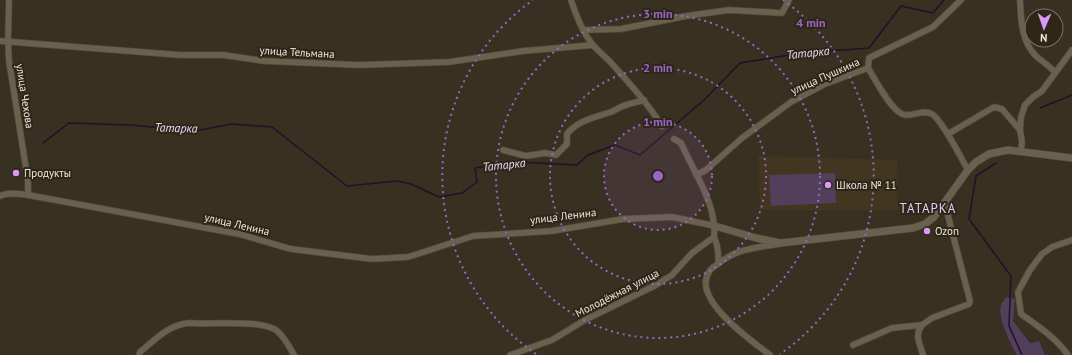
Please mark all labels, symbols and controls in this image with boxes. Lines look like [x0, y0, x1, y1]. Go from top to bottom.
text: 3 min [643, 6, 673, 21]
north arrow [1024, 8, 1064, 48]
text: 4 min [796, 15, 826, 30]
text: N [1040, 31, 1048, 45]
street label: улица Тельмана [259, 43, 335, 61]
water label: Татарка [786, 43, 830, 62]
street label: улица Пушкина [788, 55, 862, 97]
text: 2 min [643, 60, 673, 75]
street label: улица Чехова [13, 63, 37, 129]
text: 1 min [643, 114, 673, 129]
water label: Татарка [154, 119, 198, 136]
water label: Татарка [482, 155, 526, 174]
place label: Продукты [24, 166, 71, 180]
marker: Продукты [11, 168, 21, 178]
centre of rings [651, 169, 665, 183]
place label: Школа № 11 [836, 178, 897, 192]
marker: Школа № 11 [823, 180, 833, 190]
district label: ТАТАРКА [900, 200, 956, 217]
street label: улица Ленина [529, 205, 597, 227]
street label: улица Ленина [203, 210, 271, 238]
place label: Ozon [935, 224, 959, 238]
marker: Ozon [922, 226, 932, 236]
street label: Молодёжная улица [573, 266, 661, 320]

